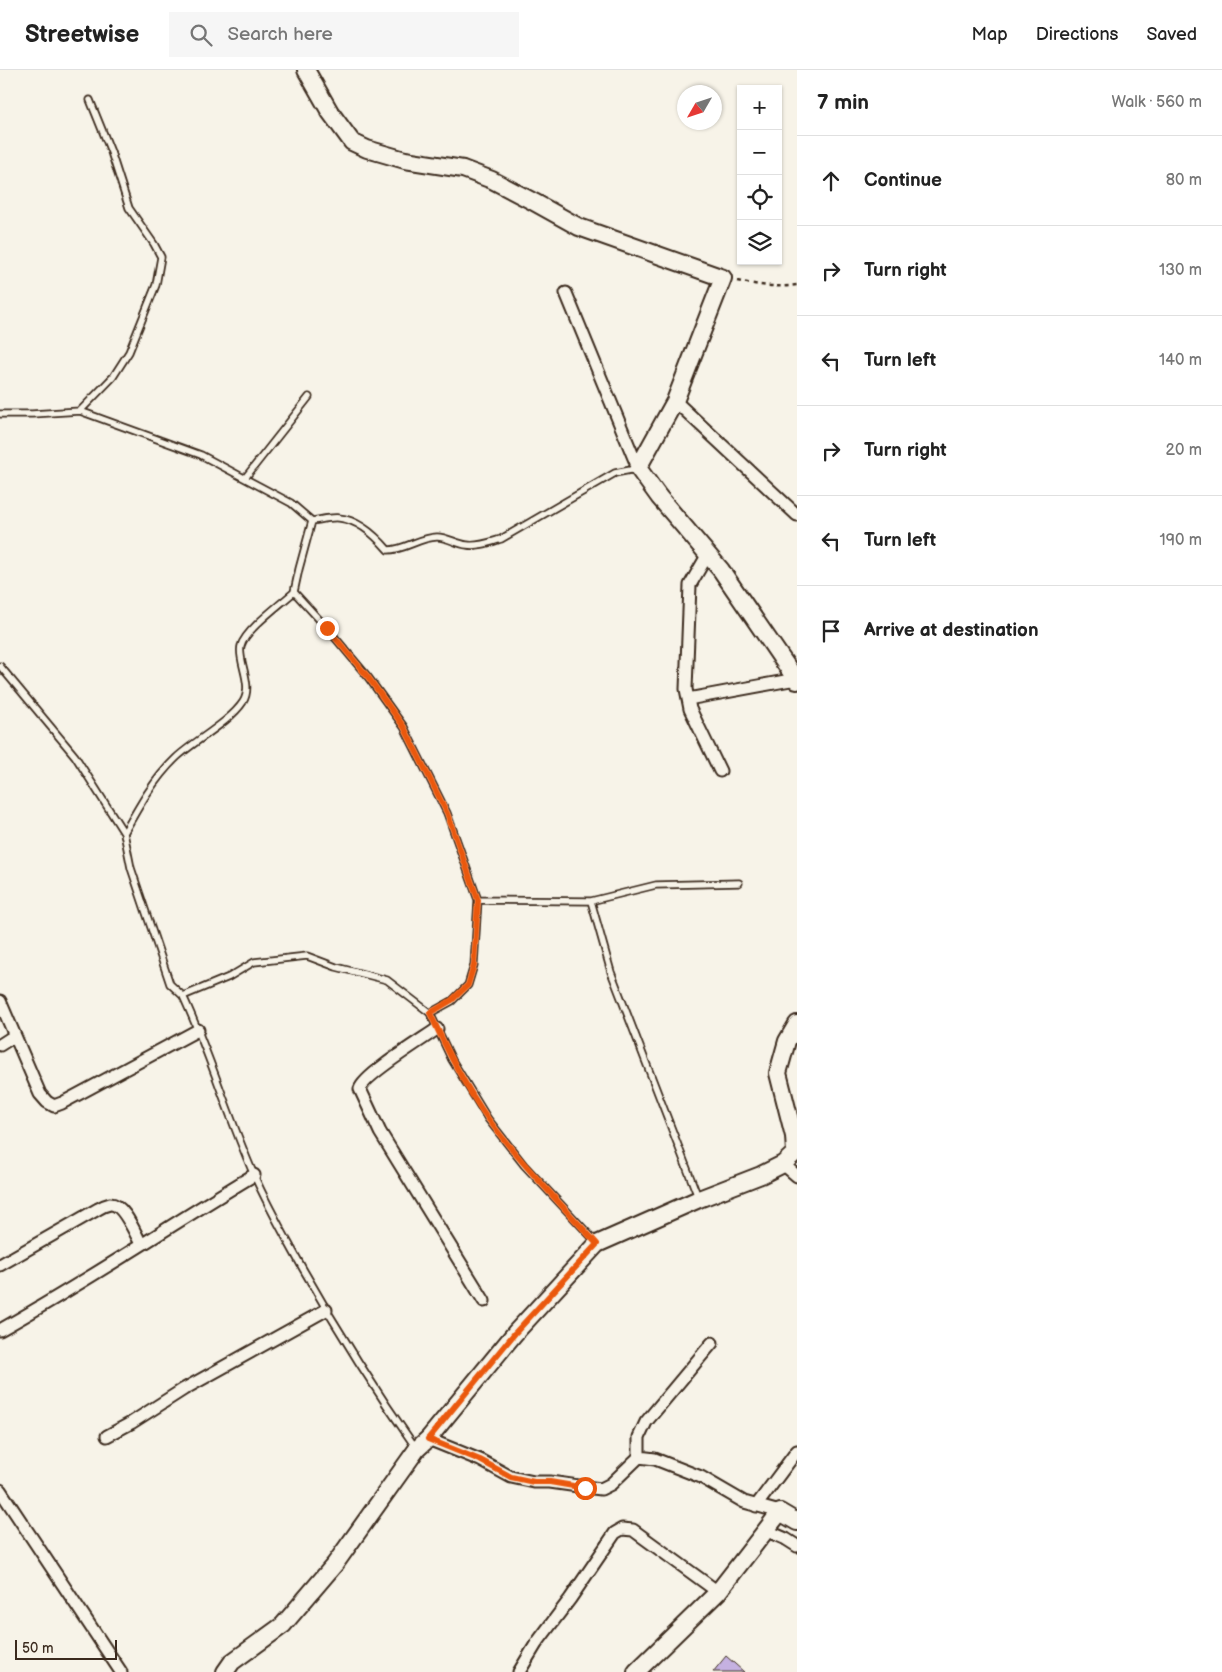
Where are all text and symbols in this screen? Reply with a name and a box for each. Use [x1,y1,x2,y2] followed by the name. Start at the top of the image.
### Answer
[169,12,519,57] search box
[25,20,139,49] text: Streetwise
[187,21,215,49] icon: search
[227,23,333,46] text: Search here
[972,24,1008,45] text: Map
[1036,24,1118,45] text: Directions
[1146,24,1197,45] text: Saved
[677,85,722,130] north arrow
[737,85,782,265] map controls
[737,85,782,130] button: +
[817,90,869,115] text: 7 min
[1112,93,1202,112] text: Walk · 560 m
[737,130,782,175] button: −
[817,167,845,195] icon: ahead
[864,169,942,192] text: Continue
[1166,171,1202,190] text: 80 m
[737,175,782,220] button: locate
[737,220,782,265] button: layers
[817,257,845,285] icon: right
[864,259,947,282] text: Turn right
[1159,261,1202,280] text: 130 m
[817,347,845,375] icon: left
[864,349,936,372] text: Turn left
[1159,351,1202,370] text: 140 m
[817,437,845,465] icon: right
[864,439,947,462] text: Turn right
[1166,441,1202,460] text: 20 m
[817,527,845,555] icon: left
[864,529,936,552] text: Turn left
[1160,531,1202,550] text: 190 m
[316,617,339,640] route end
[817,617,845,645] icon: arrive
[864,619,1039,642] text: Arrive at destination
[574,1477,597,1500] route start
[15,1637,118,1660] scale bar
[22,1640,54,1657] text: 50 m

